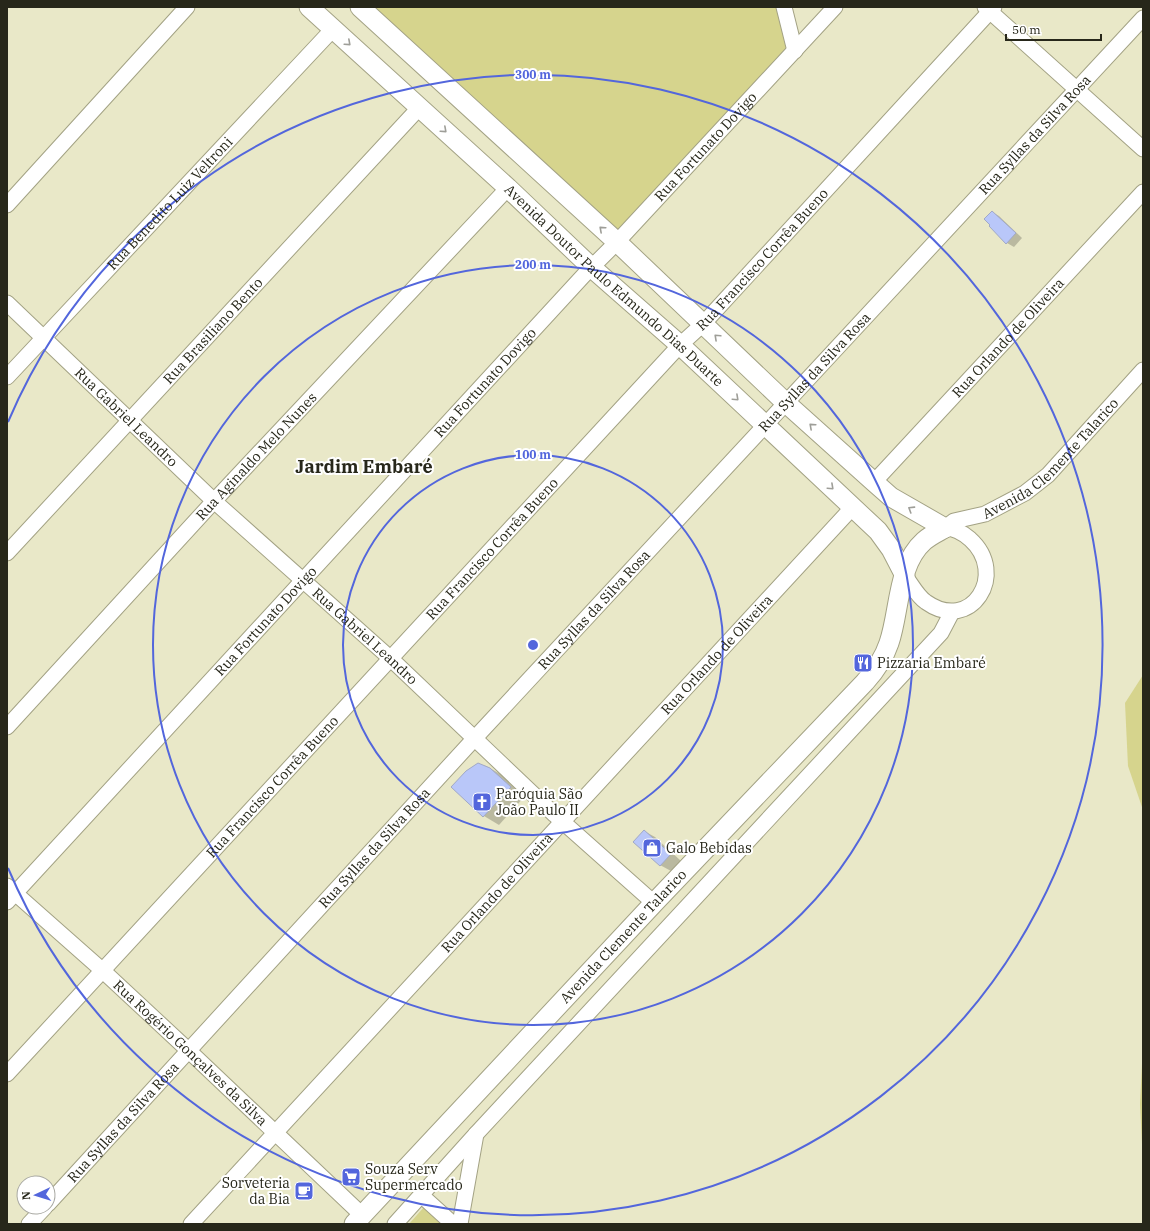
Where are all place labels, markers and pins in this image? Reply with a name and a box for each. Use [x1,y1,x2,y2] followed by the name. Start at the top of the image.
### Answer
[526,638,540,652] centre of rings
[852,652,874,674] restaurant icon: Pizzaria Embaré
[877,654,986,672] place label: Pizzaria Embaré
[496,785,583,819] place label: Paróquia São João Paulo II
[471,791,493,813] church icon: Paróquia São João Paulo II
[641,837,663,859] shop icon: Galo Bebidas
[666,839,752,857] place label: Galo Bebidas
[365,1160,463,1194] place label: Souza Serv Supermercado
[340,1166,362,1188] supermarket icon: Souza Serv Supermercado
[222,1174,290,1208] place label: Sorveteria da Bia
[293,1180,315,1202] cafe icon: Sorveteria da Bia

